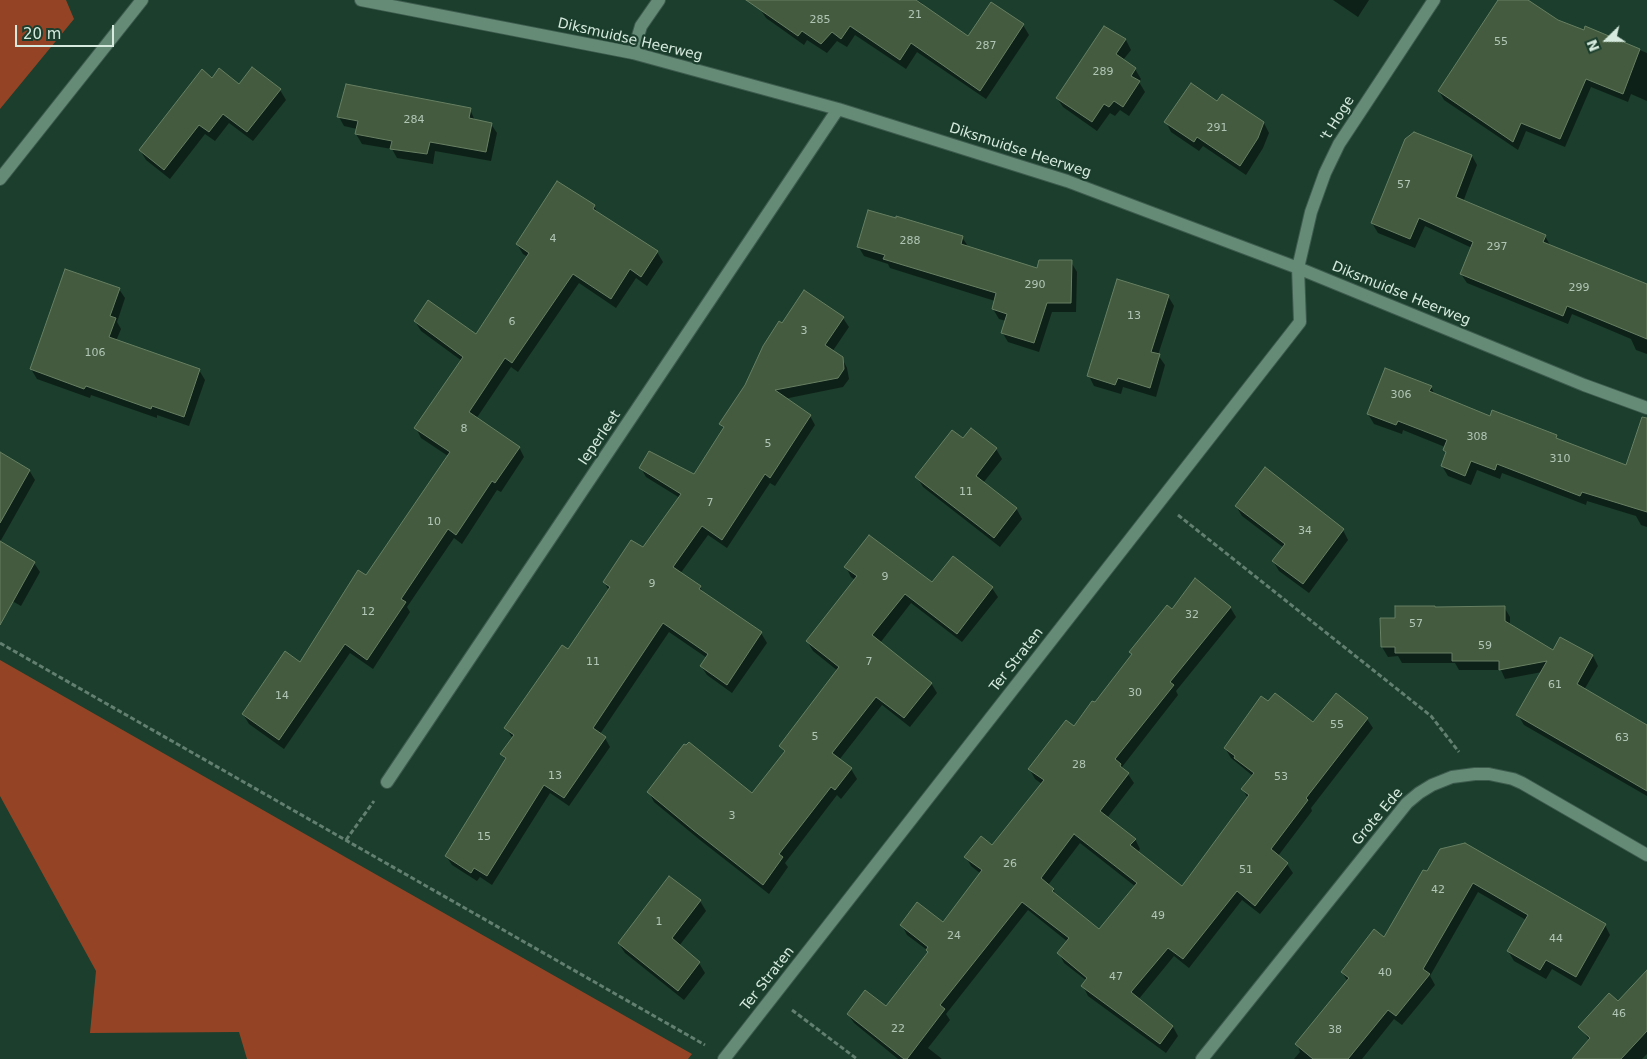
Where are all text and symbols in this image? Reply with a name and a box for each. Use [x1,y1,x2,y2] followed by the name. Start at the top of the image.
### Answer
[908,8,922,22] house number: 21
[810,13,830,27] house number: 285
[18,15,116,47] scale bar
[556,15,704,65] street label: Diksmuidse Heerweg
[1582,15,1632,65] north arrow
[23,25,61,43] text: 20 m
[1494,35,1508,49] house number: 55
[1583,37,1603,54] text: N
[976,39,996,53] house number: 287
[1093,65,1113,79] house number: 289
[1318,93,1358,145] street label: 't Hoge
[404,113,424,127] house number: 284
[947,120,1093,182] street label: Diksmuidse Heerweg
[1207,121,1227,135] house number: 291
[1397,178,1411,192] house number: 57
[550,232,556,246] house number: 4
[900,234,920,248] house number: 288
[1487,240,1507,254] house number: 297
[1329,258,1473,330] street label: Diksmuidse Heerweg
[1025,278,1045,292] house number: 290
[1569,281,1589,295] house number: 299
[1127,309,1141,323] house number: 13
[509,315,515,329] house number: 6
[801,324,807,338] house number: 3
[85,346,105,360] house number: 106
[1391,388,1411,402] house number: 306
[576,407,624,469] street label: Ieperleet
[461,422,467,436] house number: 8
[1467,430,1487,444] house number: 308
[765,437,771,451] house number: 5
[1550,452,1570,466] house number: 310
[959,485,973,499] house number: 11
[707,496,713,510] house number: 7
[427,515,441,529] house number: 10
[1298,524,1312,538] house number: 34
[882,570,888,584] house number: 9
[649,577,655,591] house number: 9
[361,605,375,619] house number: 12
[1185,608,1199,622] house number: 32
[1409,617,1423,631] house number: 57
[987,625,1047,695] street label: Ter Straten
[1478,639,1492,653] house number: 59
[586,655,600,669] house number: 11
[866,655,872,669] house number: 7
[1548,678,1562,692] house number: 61
[1128,686,1142,700] house number: 30
[275,689,289,703] house number: 14
[1330,718,1344,732] house number: 55
[812,730,818,744] house number: 5
[1615,731,1629,745] house number: 63
[1072,758,1086,772] house number: 28
[548,769,562,783] house number: 13
[1274,770,1288,784] house number: 53
[1349,785,1407,849] street label: Grote Ede
[729,809,735,823] house number: 3
[477,830,491,844] house number: 15
[1003,857,1017,871] house number: 26
[1239,863,1253,877] house number: 51
[1431,883,1445,897] house number: 42
[1151,909,1165,923] house number: 49
[656,915,662,929] house number: 1
[947,929,961,943] house number: 24
[1549,932,1563,946] house number: 44
[738,944,798,1014] street label: Ter Straten
[1378,966,1392,980] house number: 40
[1109,970,1123,984] house number: 47
[1612,1007,1626,1021] house number: 46
[891,1022,905,1036] house number: 22
[1328,1023,1342,1037] house number: 38

